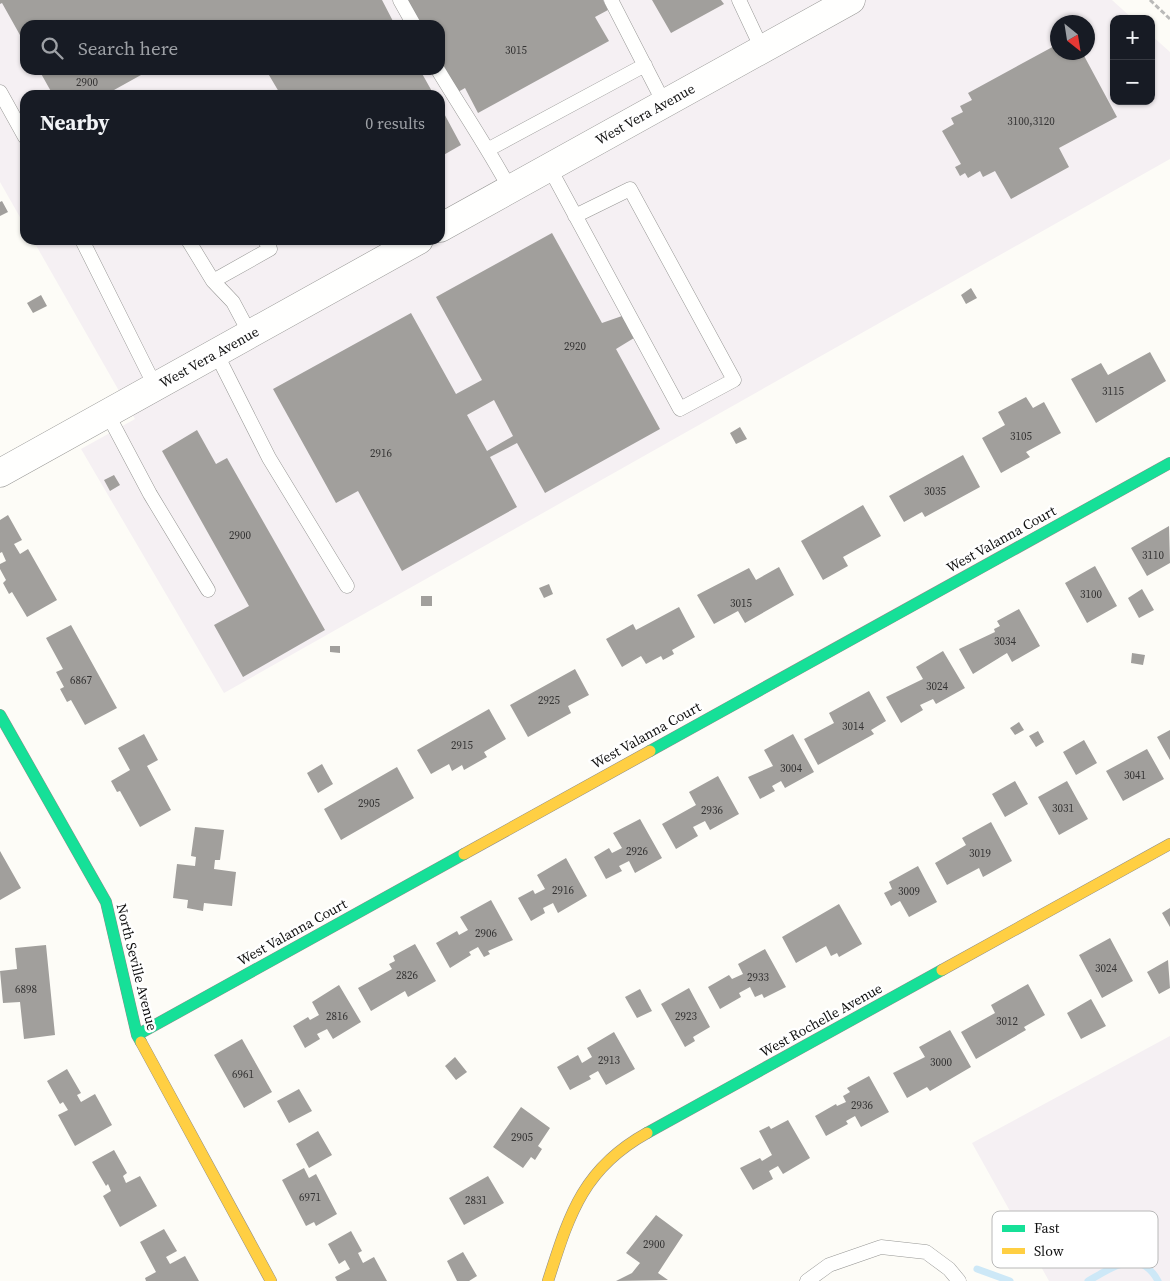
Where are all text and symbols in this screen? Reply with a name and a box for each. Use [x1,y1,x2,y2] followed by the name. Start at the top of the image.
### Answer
[1050,15,1095,60] north arrow
[1110,15,1155,105] map controls
[1110,15,1155,60] button: +
[20,20,445,75] search box
[38,34,66,62] icon: search
[78,35,178,61] text: Search here
[505,43,527,58] house number: 3015
[1110,60,1155,105] button: −
[76,75,98,90] house number: 2900
[592,78,698,150] street label: West Vera Avenue
[40,108,110,137] text: Nearby
[365,112,425,134] text: 0 results
[1007,114,1055,129] house number: 3100,3120
[156,321,262,393] street label: West Vera Avenue
[564,339,586,354] house number: 2920
[1102,384,1124,399] house number: 3115
[1010,429,1032,444] house number: 3105
[370,446,392,461] house number: 2916
[924,484,946,499] house number: 3035
[943,500,1060,577] street label: West Valanna Court
[229,528,251,543] house number: 2900
[1142,548,1164,563] house number: 3110
[1080,587,1102,602] house number: 3100
[730,596,752,611] house number: 3015
[994,634,1016,649] house number: 3034
[70,673,92,688] house number: 6867
[926,679,948,694] house number: 3024
[538,693,560,708] house number: 2925
[588,696,705,773] street label: West Valanna Court
[842,719,864,734] house number: 3014
[451,738,473,753] house number: 2915
[780,761,802,776] house number: 3004
[1124,768,1146,783] house number: 3041
[358,796,380,811] house number: 2905
[1052,801,1074,816] house number: 3031
[701,803,723,818] house number: 2936
[626,844,648,859] house number: 2926
[969,846,991,861] house number: 3019
[552,883,574,898] house number: 2916
[898,884,920,899] house number: 3009
[234,893,351,970] street label: West Valanna Court
[112,901,162,1033] street label: North Seville Avenue
[475,926,497,941] house number: 2906
[1095,961,1117,976] house number: 3024
[396,968,418,983] house number: 2826
[747,970,769,985] house number: 2933
[756,978,886,1062] street label: West Rochelle Avenue
[15,982,37,997] house number: 6898
[326,1009,348,1024] house number: 2816
[675,1009,697,1024] house number: 2923
[996,1014,1018,1029] house number: 3012
[598,1053,620,1068] house number: 2913
[930,1055,952,1070] house number: 3000
[232,1067,254,1082] house number: 6961
[851,1098,873,1113] house number: 2936
[511,1130,533,1145] house number: 2905
[299,1190,321,1205] house number: 6971
[465,1193,487,1208] house number: 2831
[992,1211,1158,1268] legend
[1034,1218,1060,1238] text: Fast
[643,1237,665,1252] house number: 2900
[1034,1241,1064,1261] text: Slow

